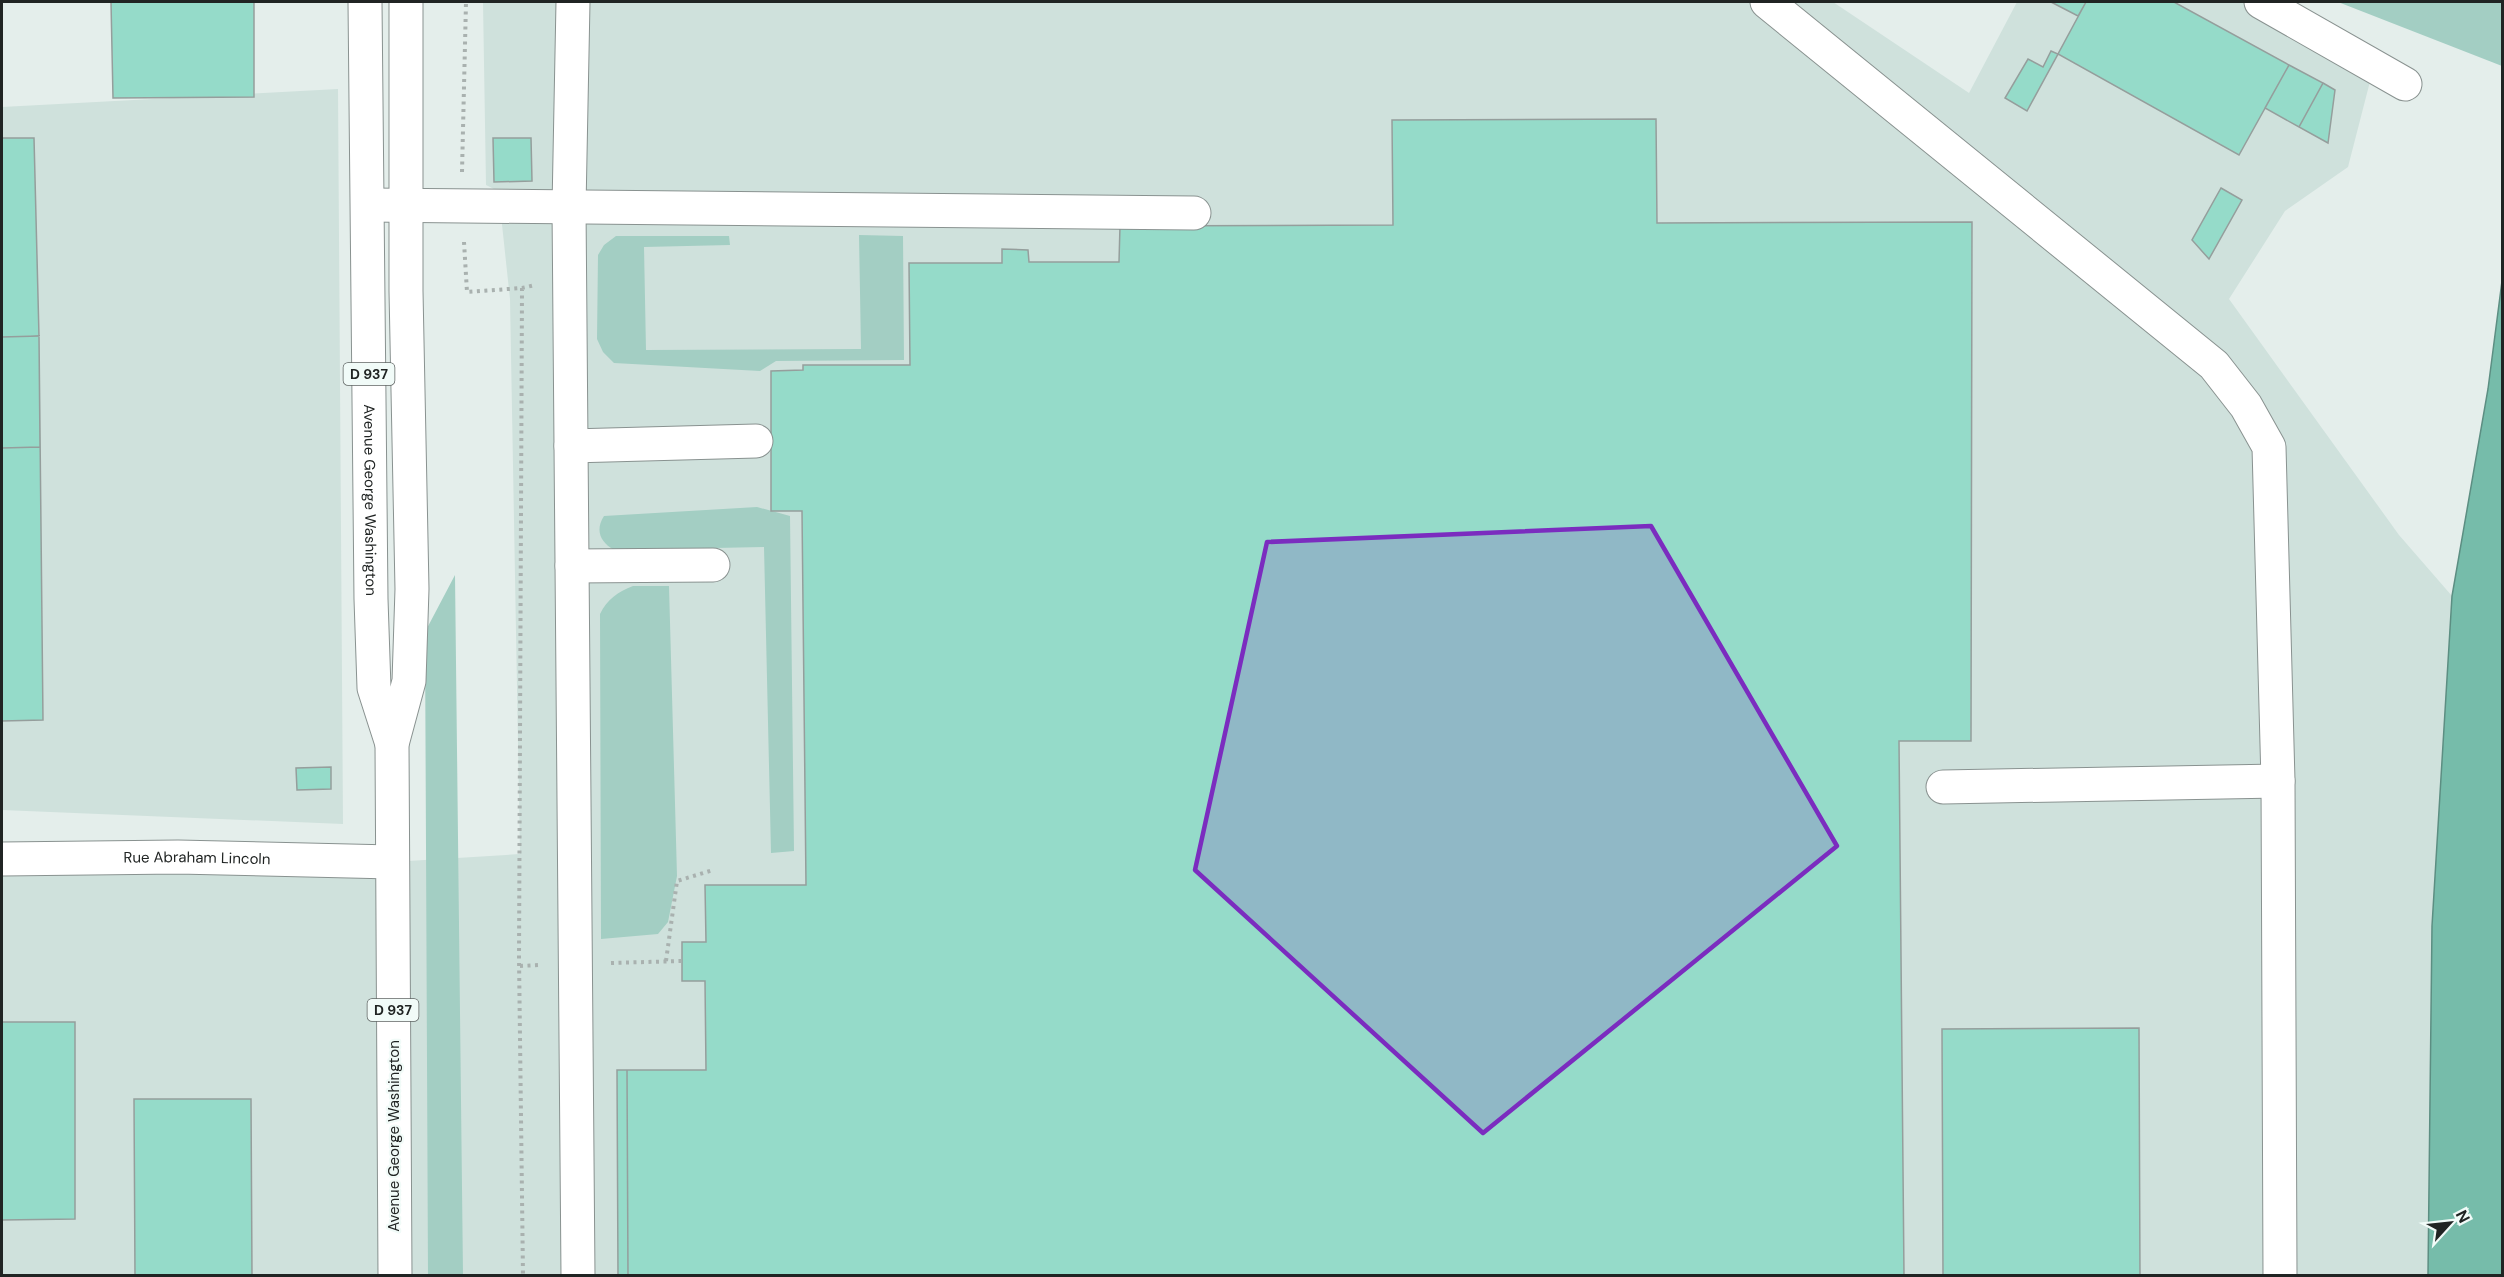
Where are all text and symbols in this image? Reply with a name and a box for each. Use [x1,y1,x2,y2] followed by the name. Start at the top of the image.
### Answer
[344,363,394,385] road number: D 937
[359,404,381,596] street label: Avenue George Washington
[123,847,271,869] street label: Rue Abraham Lincoln
[368,999,418,1021] road number: D 937
[384,1040,404,1232] street label: Avenue George Washington
[2420,1193,2480,1253] north arrow
[2451,1206,2475,1226] text: N

